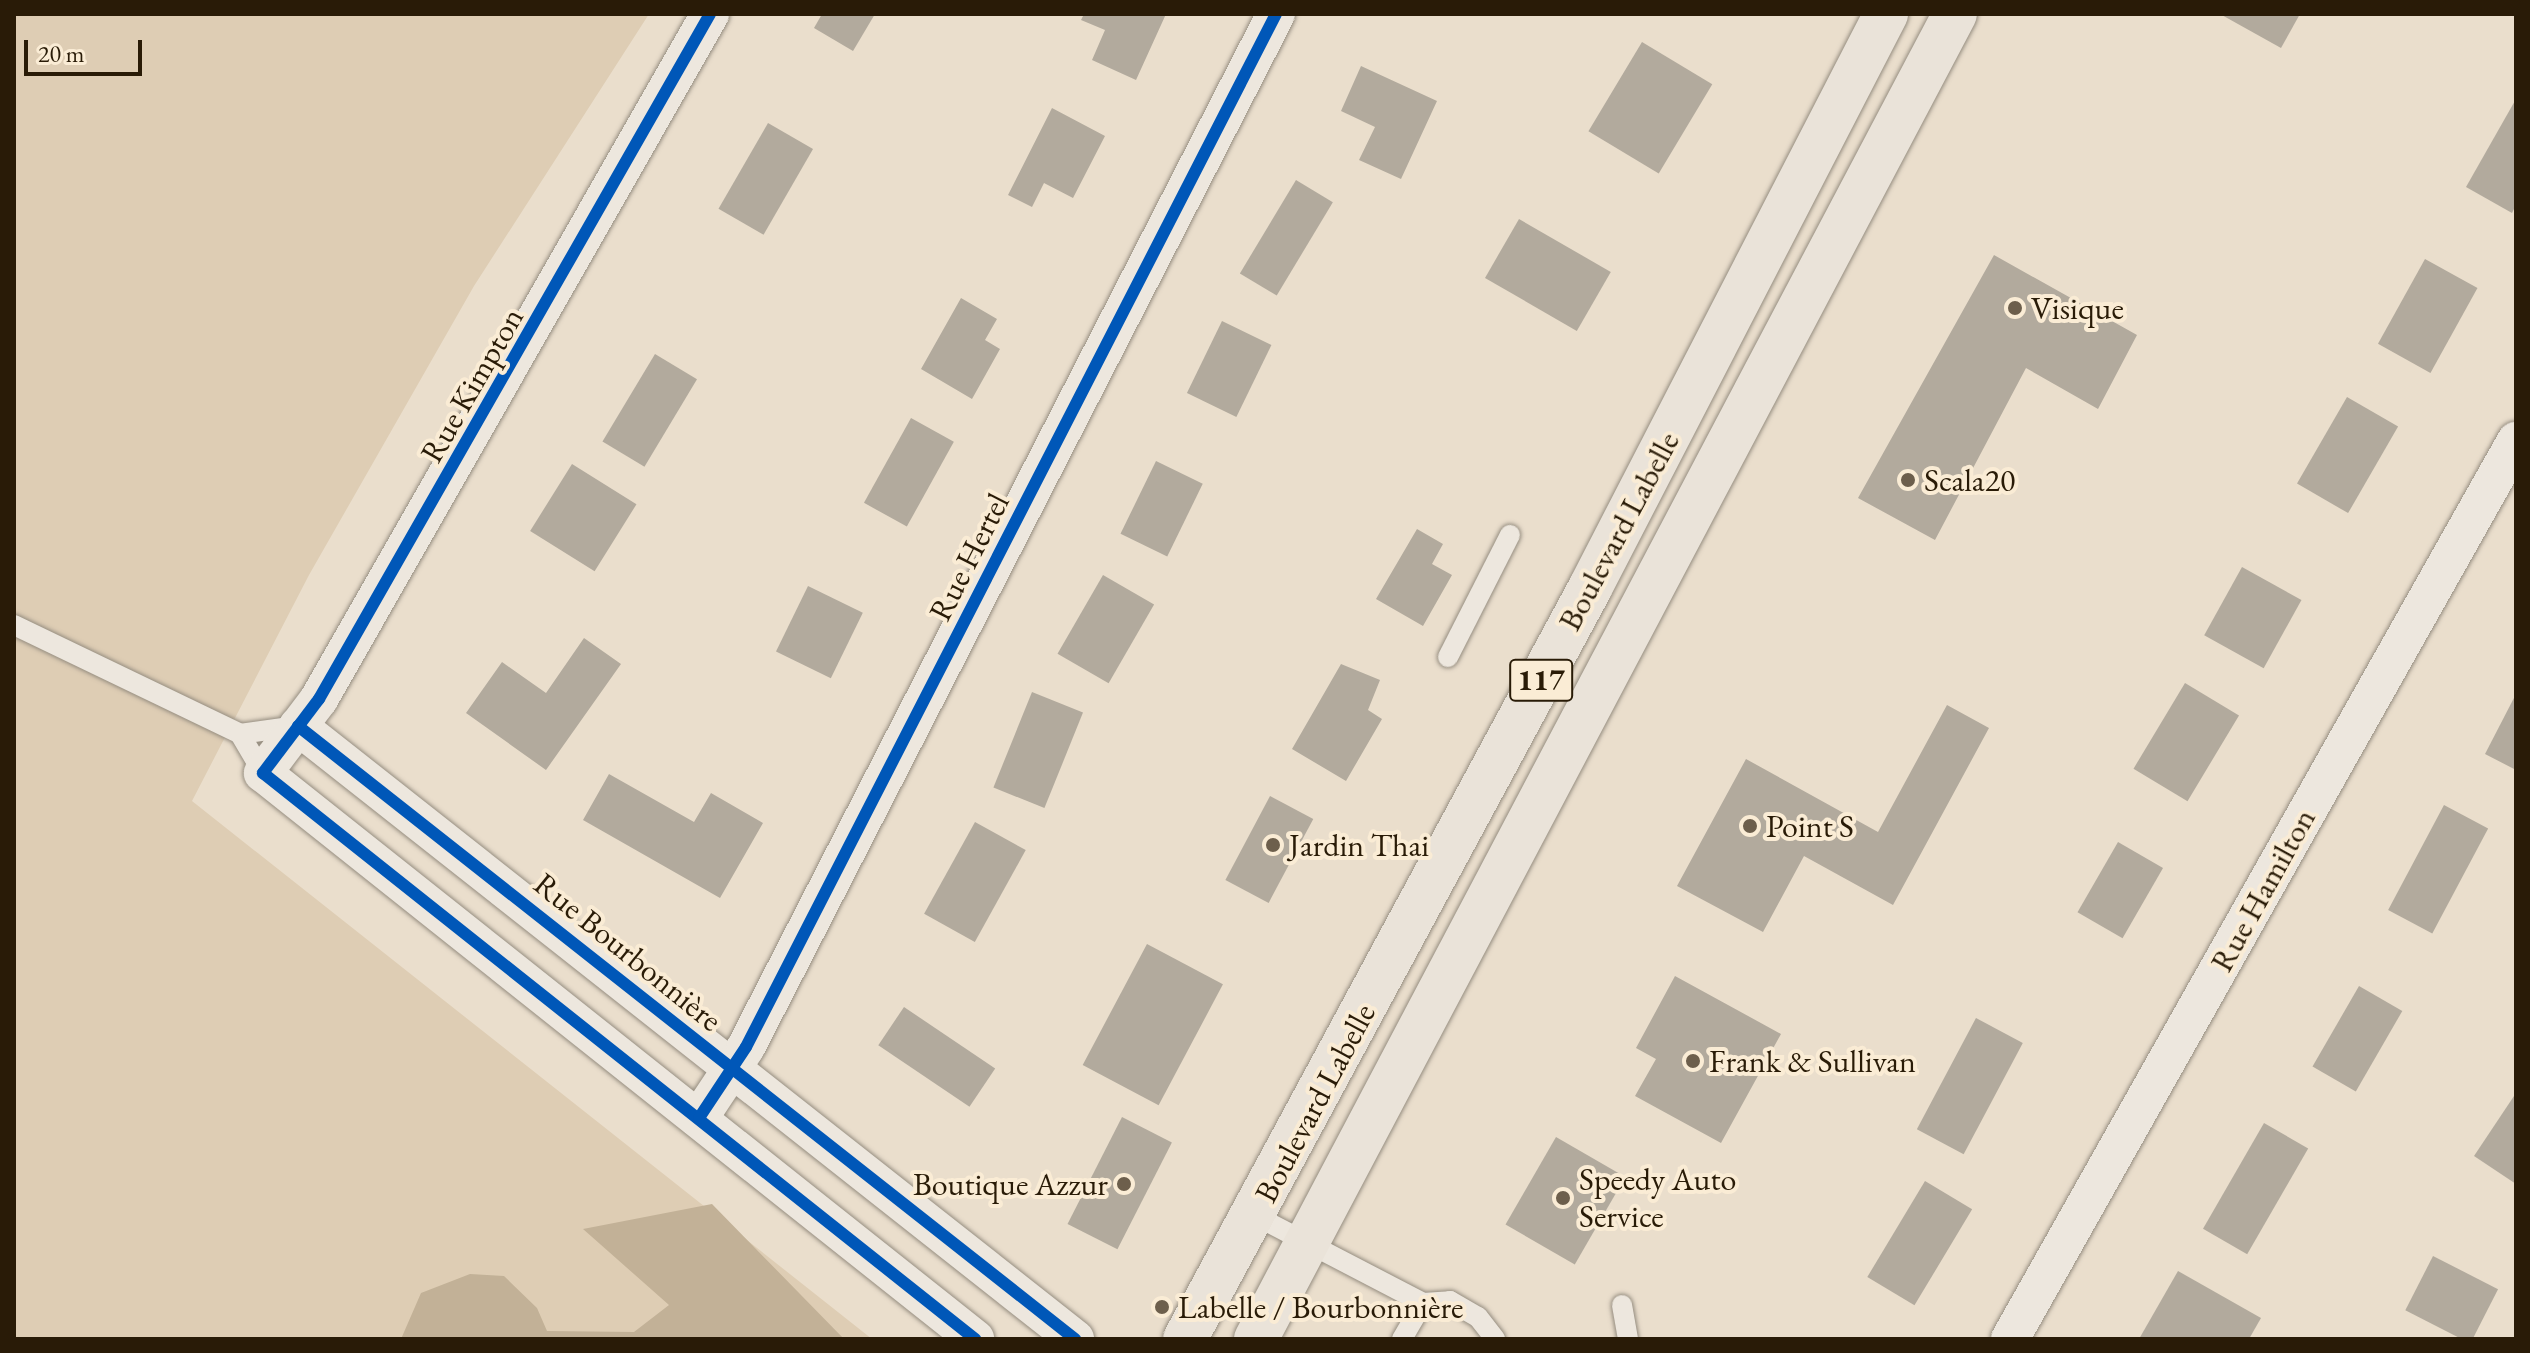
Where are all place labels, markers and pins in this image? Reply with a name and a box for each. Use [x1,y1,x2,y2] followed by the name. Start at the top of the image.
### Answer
[2031,289,2124,327] place label: Visique
[2006,299,2024,317] marker: Visique
[1924,461,2015,499] place label: Scala20
[1899,471,1917,489] marker: Scala20
[1766,807,1854,845] place label: Point S
[1741,817,1759,835] marker: Point S
[1289,826,1429,864] place label: Jardin Thai
[1264,836,1282,854] marker: Jardin Thai
[1709,1042,1916,1080] place label: Frank & Sullivan
[1684,1052,1702,1070] marker: Frank & Sullivan
[1579,1161,1736,1236] place label: Speedy Auto Service
[913,1165,1108,1203] place label: Boutique Azzur
[1115,1175,1133,1193] marker: Boutique Azzur
[1554,1189,1572,1207] marker: Speedy Auto Service
[1178,1288,1464,1326] place label: Labelle / Bourbonnière
[1153,1298,1171,1316] marker: Labelle / Bourbonnière

